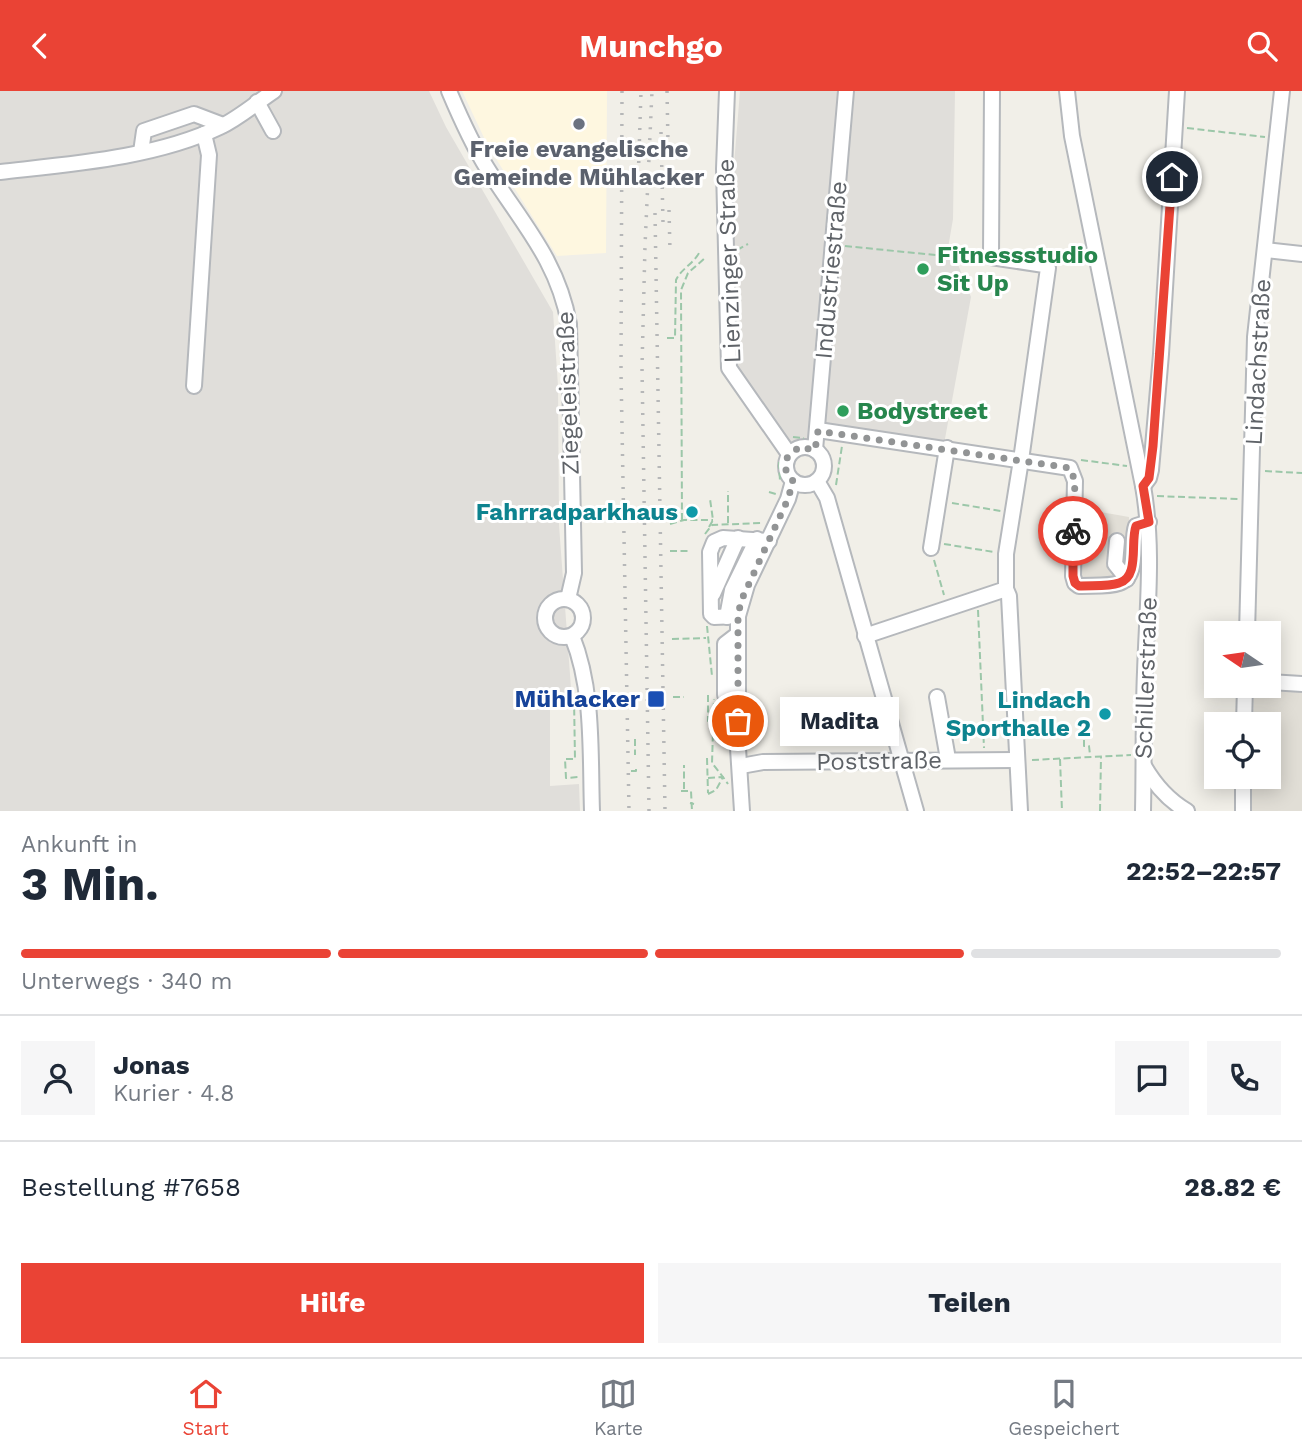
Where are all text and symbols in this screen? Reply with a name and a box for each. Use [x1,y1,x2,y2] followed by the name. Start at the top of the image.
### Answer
[21,27,59,65] icon: back
[579,27,723,65] text: Munchgo
[1243,27,1281,65] icon: search
[571,116,587,132] marker: Freie evangelische Gemeinde Mühlacker
[454,135,705,191] place label: Freie evangelische Gemeinde Mühlacker
[1142,147,1202,207] pin
[711,158,747,364] street label: Lienzinger Straße
[1153,158,1191,196] icon: home
[809,180,853,360] street label: Industriestraße
[937,241,1098,297] place label: Fitnessstudio Sit Up
[915,261,931,277] marker: Fitnessstudio Sit Up
[1240,278,1276,446] street label: Lindachstraße
[551,311,585,475] street label: Ziegeleistraße
[857,397,988,425] place label: Bodystreet
[835,403,851,419] marker: Bodystreet
[1038,496,1108,566] courier
[476,498,678,526] place label: Fahrradparkhaus
[684,504,700,520] marker: Fahrradparkhaus
[1054,512,1092,550] icon: bike
[1129,596,1163,760] street label: Schillerstraße
[1204,621,1281,698] north arrow
[1204,621,1281,789] map controls
[515,685,641,713] place label: Mühlacker
[946,686,1091,742] place label: Lindach Sporthalle 2
[646,689,666,709] marker: Mühlacker
[708,691,768,751] pin
[780,697,899,745] callout: Madita
[719,702,757,740] icon: bag
[1097,706,1113,722] marker: Lindach Sporthalle 2
[800,708,879,735] text: Madita
[1204,712,1281,789] button: locate
[816,746,942,776] street label: Poststraße
[21,831,137,858] text: Ankunft in
[1126,856,1281,886] text: 22:52–22:57
[21,857,159,911] text: 3 Min.
[21,968,232,995] text: Unterwegs · 340 m
[21,1041,95,1115] button: person
[1115,1041,1189,1115] button: chat
[1207,1041,1281,1115] button: phone
[113,1050,190,1080] text: Jonas
[113,1080,234,1107] text: Kurier · 4.8
[21,1172,241,1202] text: Bestellung #7658
[1184,1172,1281,1202] text: 28.82 €
[21,1263,644,1343] button: Hilfe
[658,1263,1281,1343] button: Teilen
[183,1375,229,1440] tab: Start
[594,1375,643,1440] tab: Karte
[1008,1375,1119,1440] tab: Gespeichert

